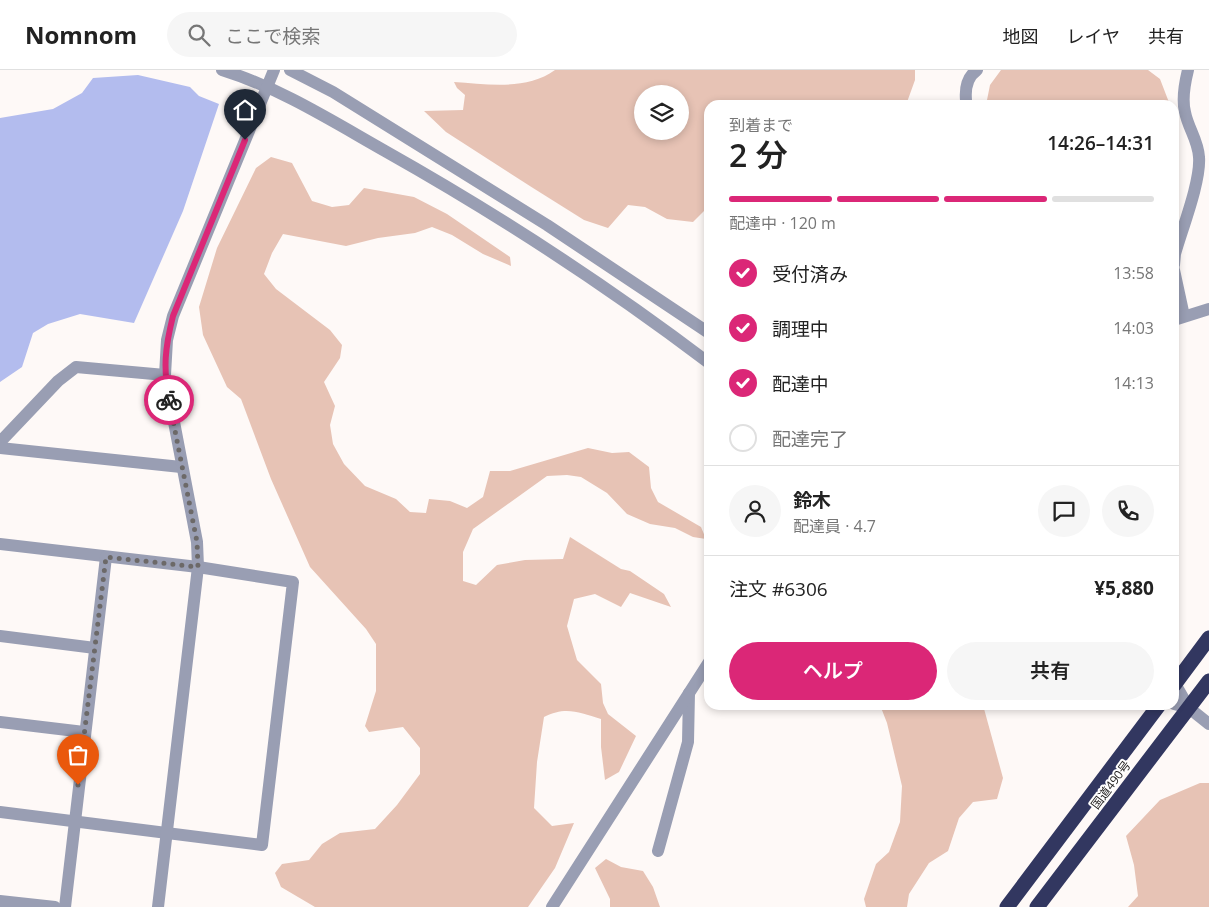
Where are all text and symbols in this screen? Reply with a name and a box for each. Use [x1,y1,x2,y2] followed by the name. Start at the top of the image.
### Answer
[167,12,517,57] search box
[25,18,137,51] text: Nomnom
[185,21,213,49] icon: search
[225,23,320,49] text: ここで検索
[1003,24,1039,48] text: 地図
[1067,24,1120,48] text: レイヤ
[1148,24,1184,48] text: 共有
[634,85,689,140] map controls
[634,85,689,140] button: layers
[224,89,266,140] pin
[231,96,259,124] icon: home
[729,114,793,136] text: 到着まで
[1047,130,1154,156] text: 14:26–14:31
[729,133,788,176] text: 2 分
[729,212,836,234] text: 配達中 · 120 m
[729,259,757,287] icon: check
[772,261,848,287] text: 受付済み
[1113,262,1154,284] text: 13:58
[729,314,757,342] icon: check
[772,316,829,342] text: 調理中
[1113,317,1154,339] text: 14:03
[729,369,757,397] icon: check
[772,371,829,397] text: 配達中
[1113,372,1154,394] text: 14:13
[144,375,194,425] courier
[155,386,183,414] icon: bike
[772,426,848,452] text: 配達完了
[729,485,781,537] button: person
[1038,485,1090,537] button: chat
[1102,485,1154,537] button: phone
[793,487,831,513] text: 鈴木
[793,515,876,537] text: 配達員 · 4.7
[1094,575,1154,601] text: ¥5,880
[729,576,828,602] text: 注文 #6306
[729,642,937,700] button: ヘルプ
[947,642,1154,700] button: 共有
[57,734,99,785] pin
[64,741,92,769] icon: bag
[1087,757,1134,812] street label: 国道490号

